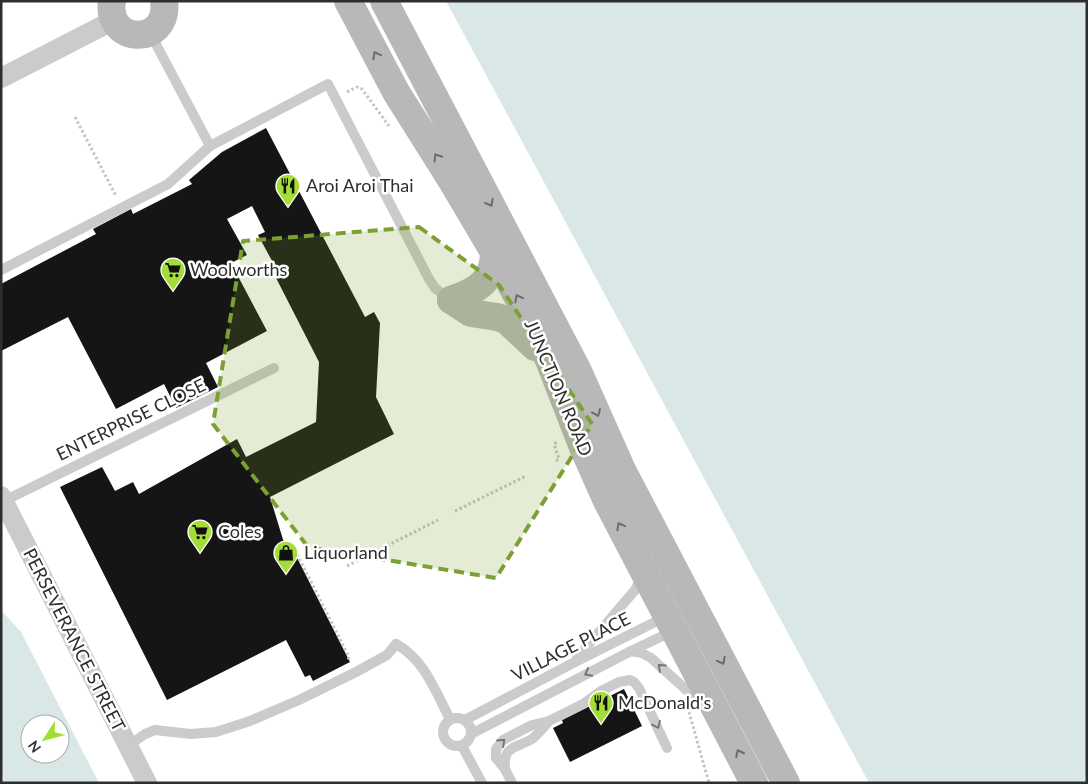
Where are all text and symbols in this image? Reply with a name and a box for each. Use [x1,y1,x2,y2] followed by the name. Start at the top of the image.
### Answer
[372,51,382,60] one-way arrow
[434,153,444,162] one-way arrow
[275,173,301,207] restaurant icon: Aroi Aroi Thai
[306,174,414,196] place label: Aroi Aroi Thai
[484,198,494,207] one-way arrow
[160,257,186,291] supermarket icon: Woolworths
[190,258,288,280] place label: Woolworths
[514,294,524,303] one-way arrow
[520,316,598,459] street label: JUNCTION ROAD
[52,373,209,465] street label: ENTERPRISE CLOSE
[590,408,601,417] one-way arrow
[187,519,213,553] supermarket icon: Coles
[218,520,262,542] place label: Coles
[616,522,626,531] one-way arrow
[273,540,299,574] shop icon: Liquorland
[304,541,388,563] place label: Liquorland
[19,544,131,735] street label: PERSEVERANCE STREET
[508,607,633,685] street label: VILLAGE PLACE
[716,655,726,664] one-way arrow
[657,664,666,673] one-way arrow
[584,667,593,677] one-way arrow
[588,690,614,724] restaurant icon: McDonald's
[618,691,712,713] place label: McDonald's
[20,714,70,764] north arrow
[650,720,661,729] one-way arrow
[24,738,44,756] text: N
[497,739,506,748] one-way arrow
[735,749,745,758] one-way arrow

